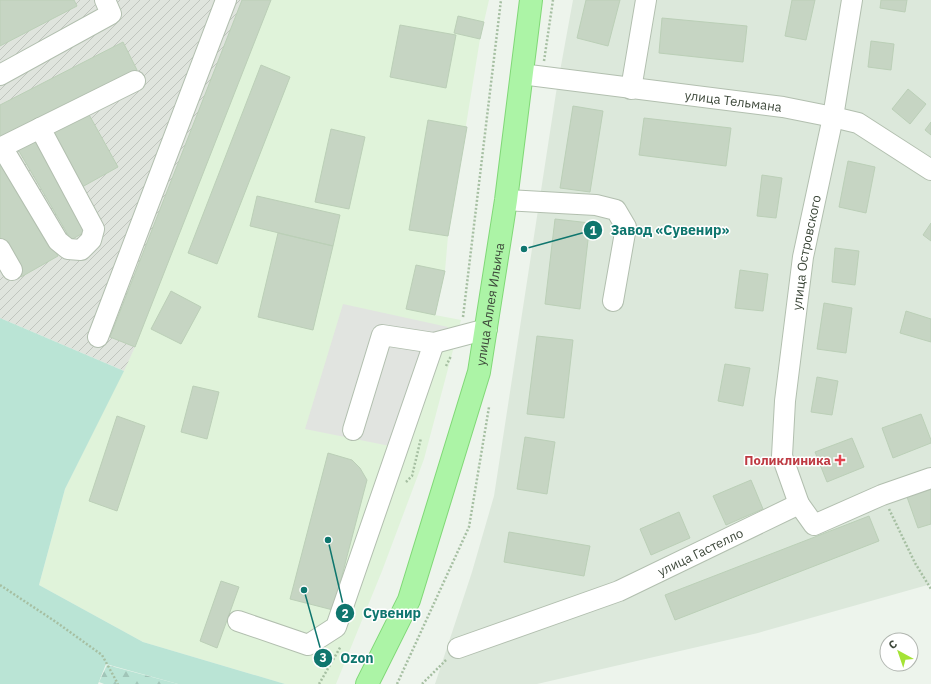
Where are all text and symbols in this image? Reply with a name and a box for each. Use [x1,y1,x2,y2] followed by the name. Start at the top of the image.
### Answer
[684,86,783,115] street label: улица Тельмана
[788,193,825,311] street label: улица Островского
[583,217,738,243] callout: Завод «Сувенир»
[611,221,730,239] text: Завод «Сувенир»
[589,223,597,238] text: 1
[472,241,508,367] street label: улица Аллея Ильича
[744,452,831,469] place label: Поликлиника
[834,454,846,466] marker: Поликлиника
[655,524,746,580] street label: улица Гастелло
[335,600,429,626] callout: Сувенир
[363,604,421,622] text: Сувенир
[341,606,349,621] text: 2
[879,632,919,672] north arrow
[885,637,900,652] text: С
[313,645,382,671] callout: Ozon
[340,649,374,667] text: Ozon
[319,650,327,665] text: 3

